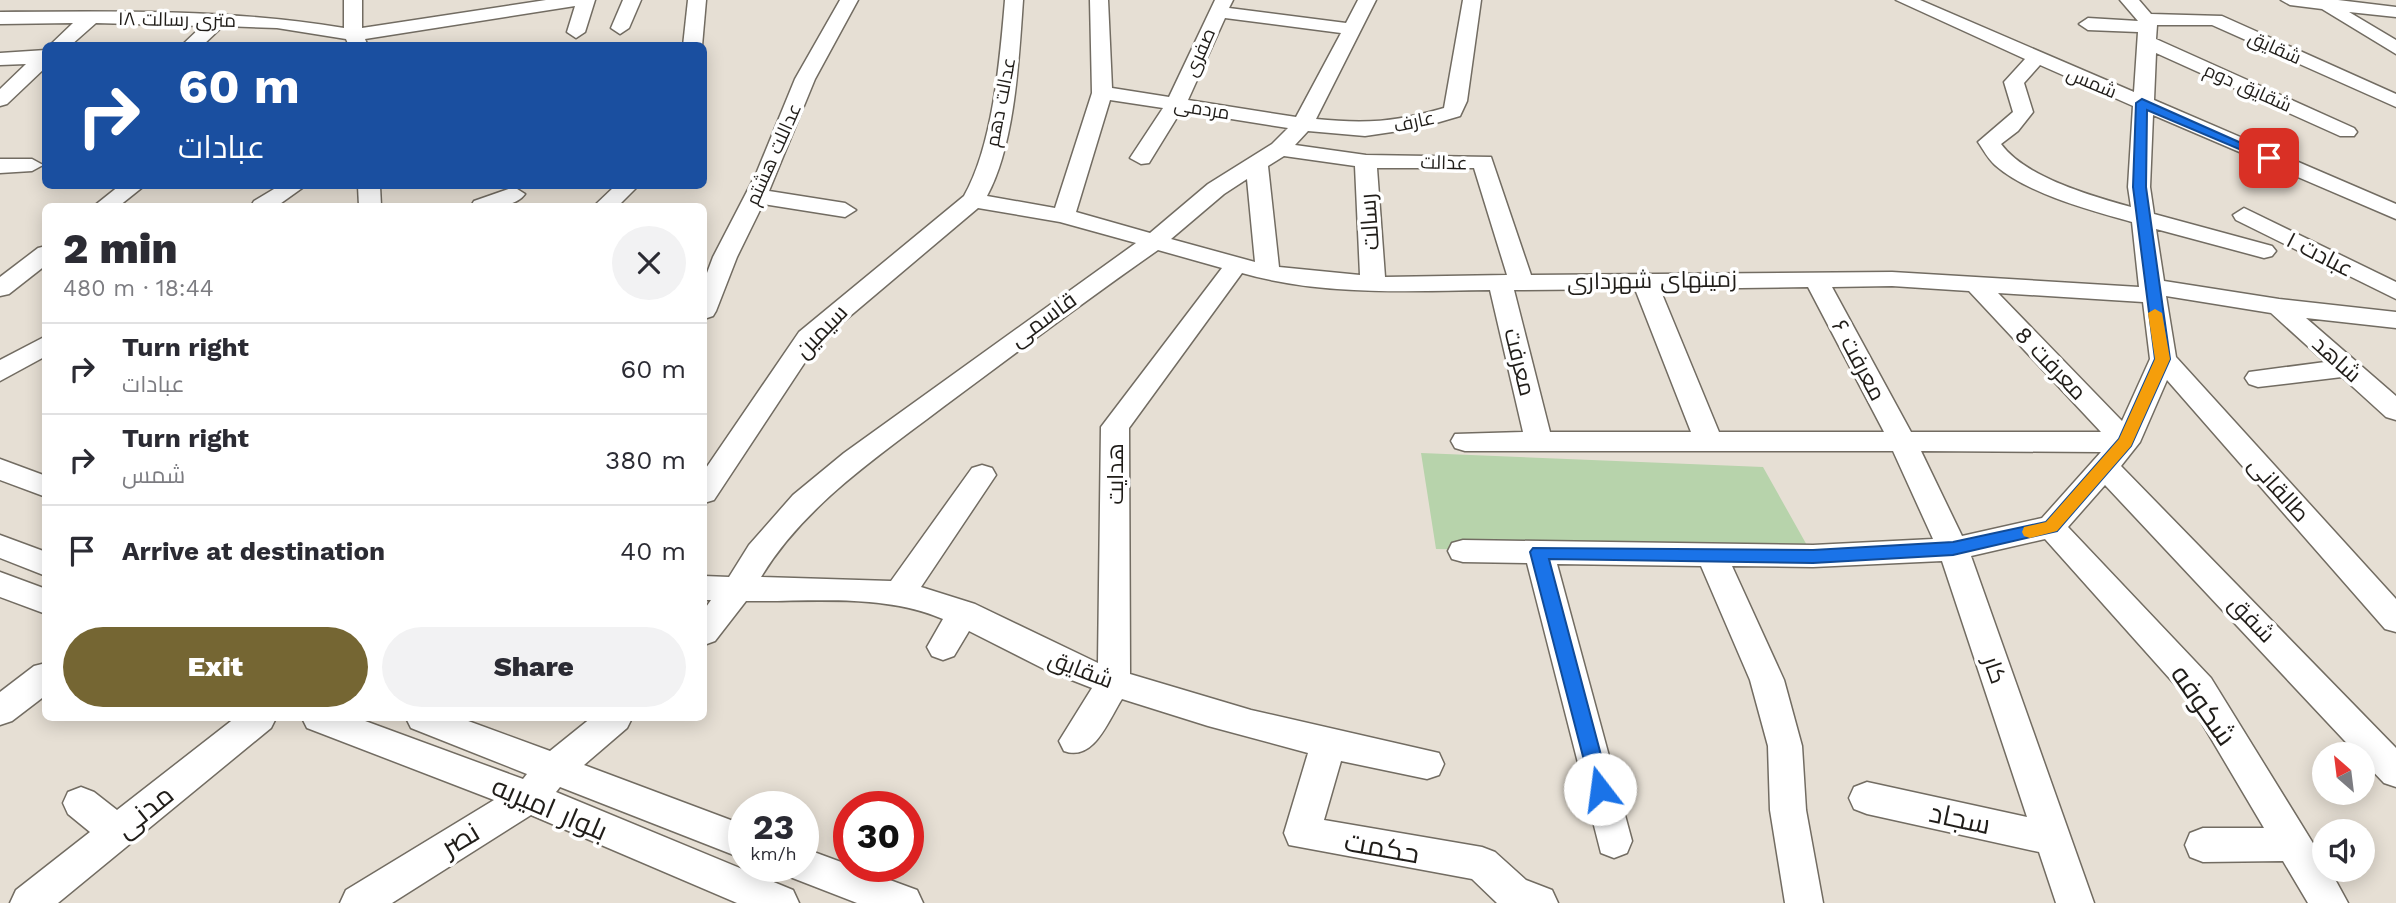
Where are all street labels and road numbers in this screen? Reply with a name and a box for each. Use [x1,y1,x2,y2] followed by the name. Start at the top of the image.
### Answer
[118,7,236,32] street label: ۱۸ متری رسالت
[1179,24,1220,80] street label: صفری
[2244,26,2305,70] street label: شقایق
[981,55,1022,149] street label: عدالت دهم
[2200,58,2295,119] street label: شقایق دوم
[2063,62,2120,103] street label: شمس
[1172,93,1231,124] street label: مردمی
[741,100,808,210] street label: عداللت هشتم
[1391,106,1437,137] street label: عارف
[1420,151,1468,174] street label: عدالت
[1354,193,1385,251] street label: رسالت
[2282,226,2358,283] street label: عبادت ۱
[1567,266,1737,295] street label: زمینهای شهرداری
[1005,286,1082,353] street label: قاسمی
[789,299,853,364] street label: سیمین
[1826,315,1891,405] street label: معرفت ۶
[2009,321,2092,405] street label: معرفت 8
[1498,325,1541,399] street label: معرفت
[2307,330,2367,388] street label: شاهد
[1102,443,1129,505] street label: هدایت
[2242,451,2315,527] street label: طالقانی
[2223,590,2280,648] street label: شفق
[1045,645,1117,694] street label: شقایق
[1977,651,2012,687] street label: کار
[2164,659,2243,752] street label: شکوفه
[487,769,613,848] street label: بلوار امیریه
[109,778,180,845] street label: مدنی
[1926,796,1994,841] street label: سجاد
[433,815,485,865] street label: نصر
[1342,825,1422,870] street label: حکمت

